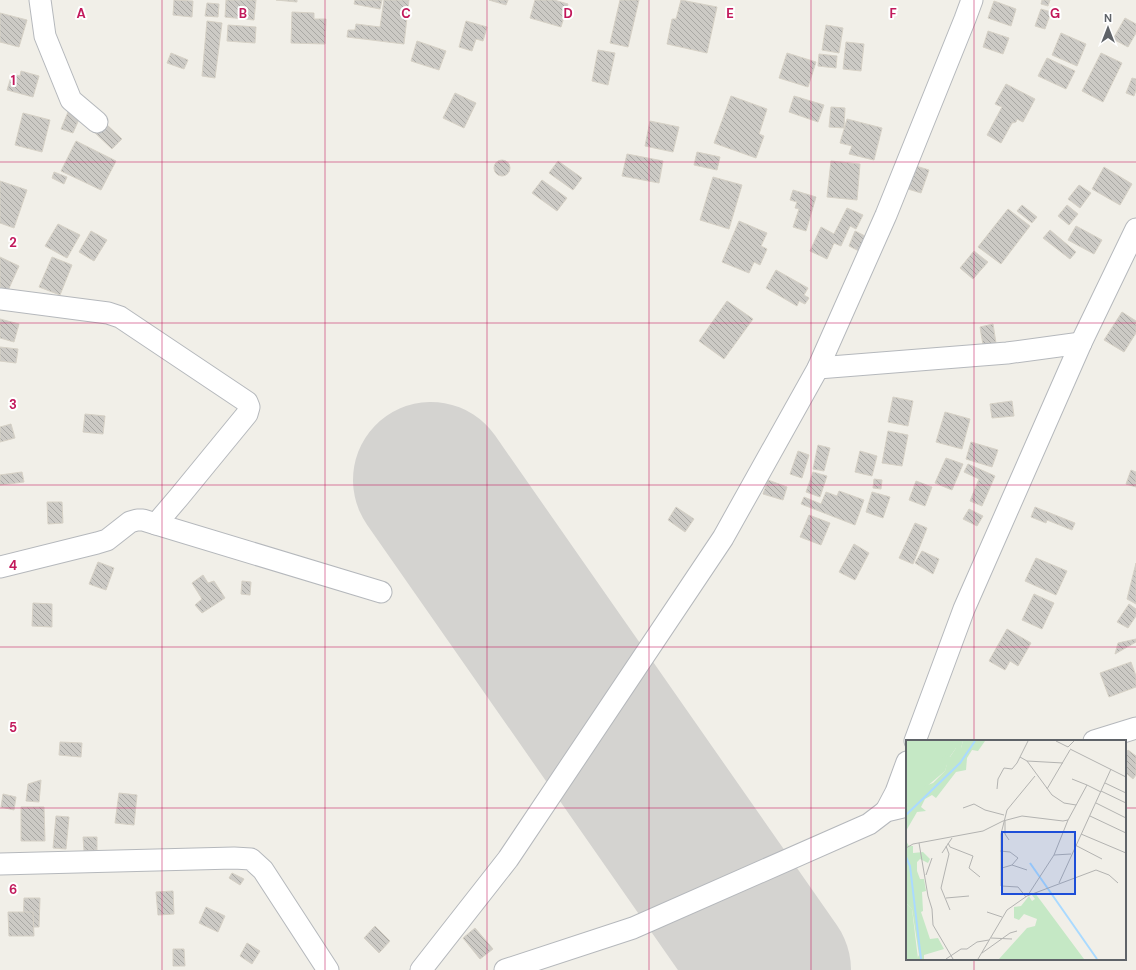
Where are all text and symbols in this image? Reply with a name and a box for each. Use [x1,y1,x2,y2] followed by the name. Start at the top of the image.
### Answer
[76,5,86,22] text: A
[239,5,247,22] text: B
[401,5,411,22] text: C
[563,5,573,22] text: D
[726,5,734,22] text: E
[889,5,897,22] text: F
[1050,5,1060,22] text: G
[1088,8,1128,48] north arrow
[1104,11,1112,25] text: N
[11,72,15,89] text: 1
[9,234,17,251] text: 2
[9,396,17,413] text: 3
[9,557,17,574] text: 4
[9,719,17,736] text: 5
[906,740,1126,960] inset map
[9,881,17,898] text: 6

